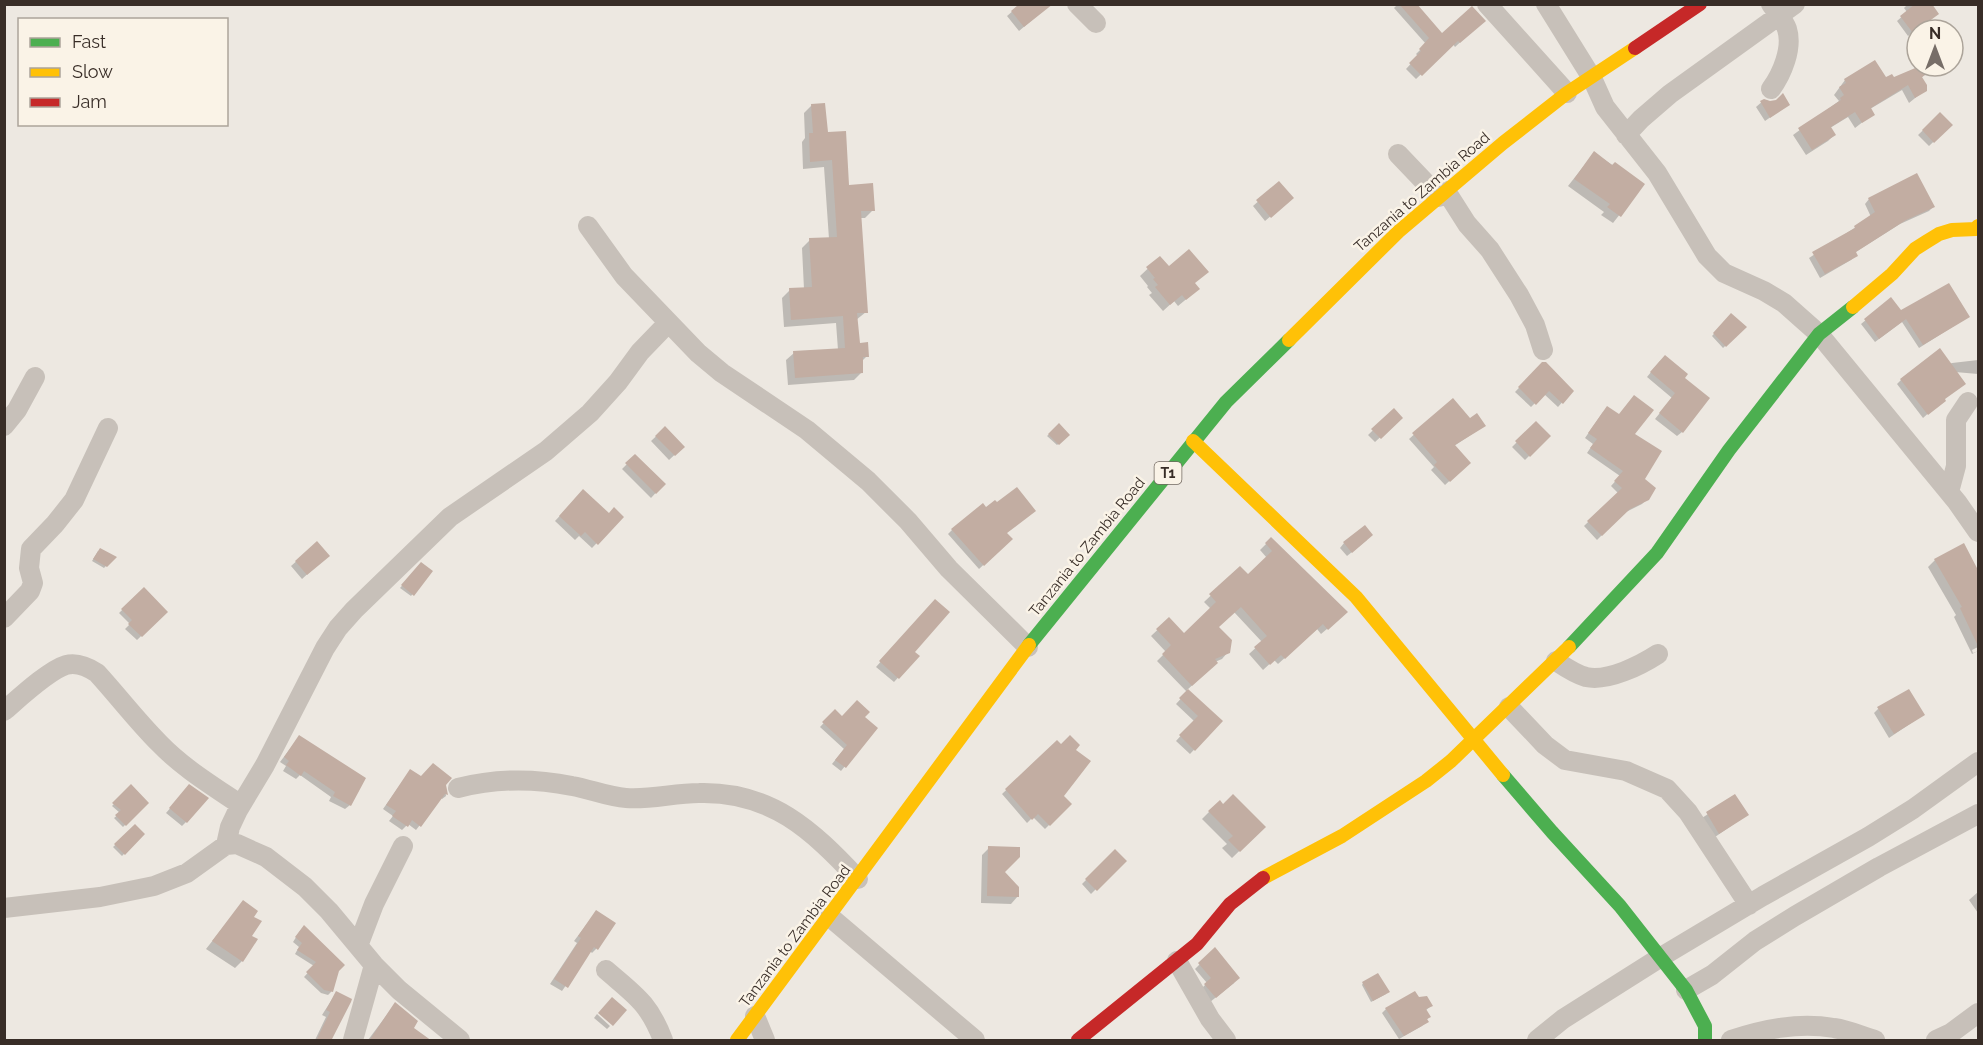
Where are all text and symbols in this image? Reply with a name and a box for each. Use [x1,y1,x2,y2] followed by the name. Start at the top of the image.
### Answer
[18,18,228,126] legend
[1905,18,1965,78] north arrow
[1929,24,1941,43] text: N
[72,31,106,52] text: Fast
[72,61,113,82] text: Slow
[72,91,107,112] text: Jam
[1351,128,1493,256] street label: Tanzania to Zambia Road
[1154,462,1182,484] road number: T1
[1025,474,1149,620] street label: Tanzania to Zambia Road
[736,861,854,1011] street label: Tanzania to Zambia Road

